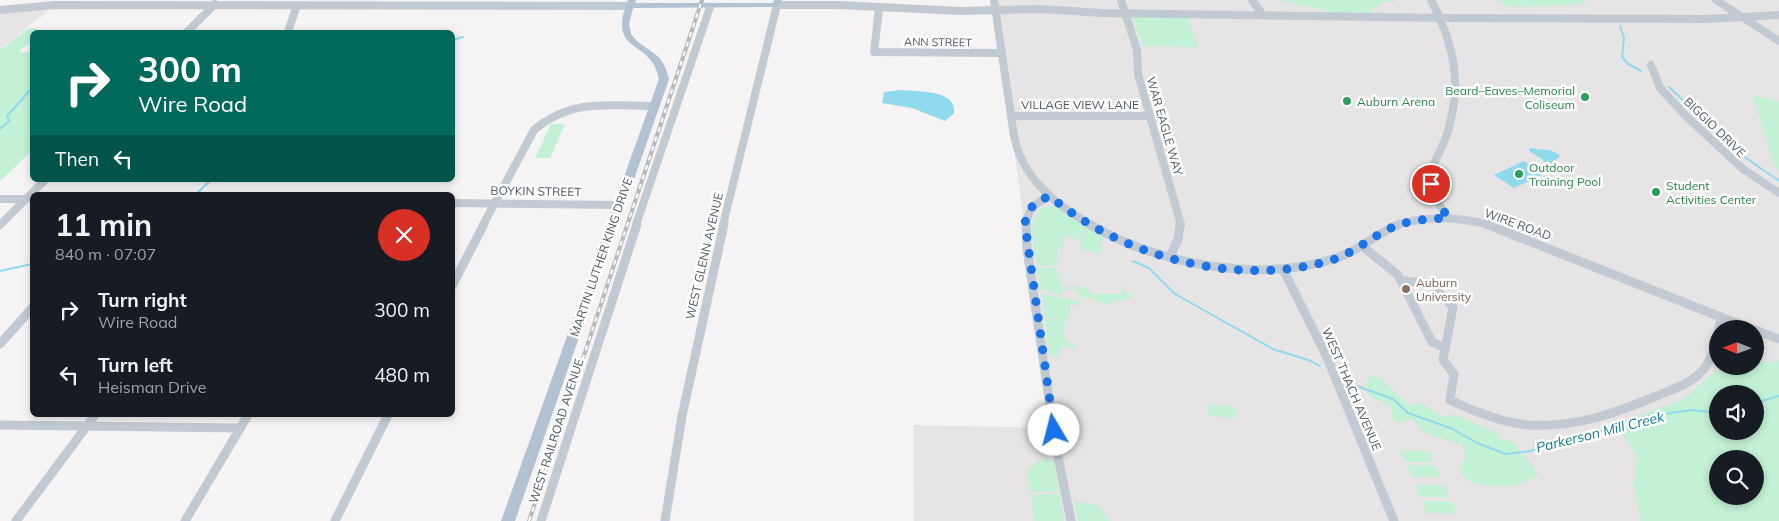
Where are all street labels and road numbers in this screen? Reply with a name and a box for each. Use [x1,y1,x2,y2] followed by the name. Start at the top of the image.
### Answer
[904,34,972,50] street label: ANN STREET
[1144,75,1186,178] street label: WAR EAGLE WAY
[1681,94,1749,160] street label: BIGGIO DRIVE
[1021,97,1139,112] street label: VILLAGE VIEW LANE
[567,176,635,338] street label: MARTIN LUTHER KING DRIVE
[490,183,582,199] street label: BOYKIN STREET
[682,191,726,321] street label: WEST GLENN AVENUE
[1483,205,1554,243] street label: WIRE ROAD
[1319,325,1385,453] street label: WEST THACH AVENUE
[525,357,587,505] street label: WEST RAILROAD AVENUE

